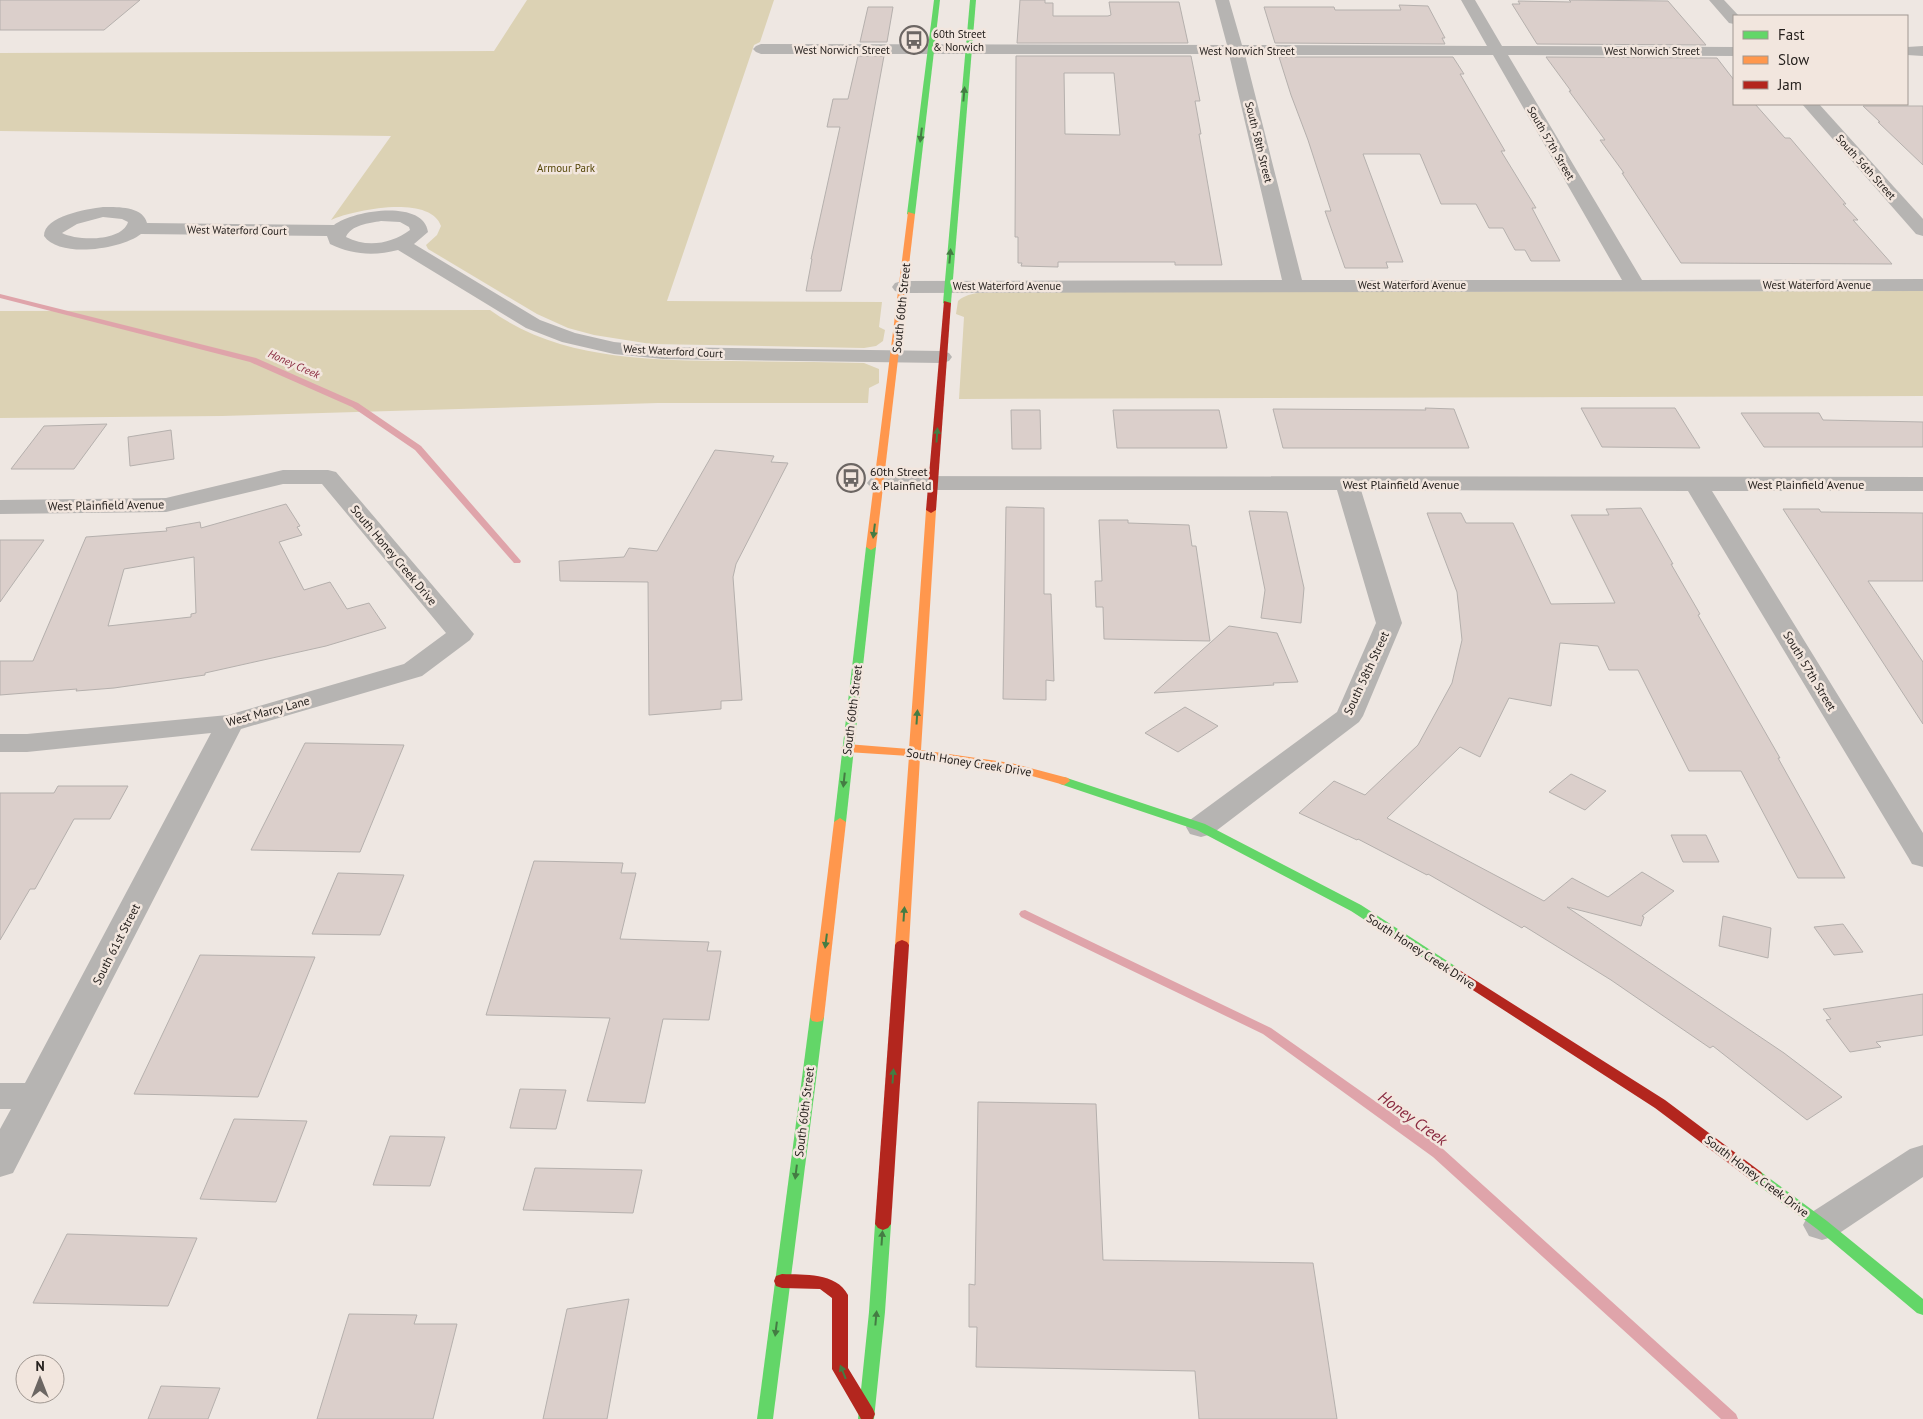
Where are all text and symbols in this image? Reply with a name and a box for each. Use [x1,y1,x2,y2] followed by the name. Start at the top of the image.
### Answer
[1733,15,1908,105] legend
[899,25,929,55] bus stop icon: 60th Street & Norwich
[1778,25,1805,44] text: Fast
[933,27,986,54] place label: 60th Street & Norwich
[794,43,890,57] street label: West Norwich Street
[1199,44,1295,58] street label: West Norwich Street
[1604,44,1700,58] street label: West Norwich Street
[1778,50,1809,69] text: Slow
[1777,75,1802,94] text: Jam
[961,86,969,102] one-way arrow
[1242,100,1276,184] street label: South 58th Street
[1524,104,1578,183] street label: South 57th Street
[917,128,925,144] one-way arrow
[1833,131,1899,203] street label: South 56th Street
[537,161,596,175] park label: Armour Park
[187,222,287,238] street label: West Waterford Court
[947,247,955,263] one-way arrow
[889,262,913,354] street label: South 60th Street
[1358,278,1467,292] street label: West Waterford Avenue
[1763,278,1872,292] street label: West Waterford Avenue
[953,279,1062,293] street label: West Waterford Avenue
[623,341,723,361] street label: West Waterford Court
[266,346,323,382] water label: Honey Creek
[933,427,941,443] one-way arrow
[836,463,866,493] bus stop icon: 60th Street & Plainfield
[870,464,931,493] place label: 60th Street & Plainfield
[1343,477,1459,492] street label: West Plainfield Avenue
[1748,477,1864,492] street label: West Plainfield Avenue
[48,496,164,514] street label: West Plainfield Avenue
[348,502,440,608] street label: South Honey Creek Drive
[870,524,878,540] one-way arrow
[1780,628,1840,714] street label: South 57th Street
[1340,629,1392,717] street label: South 58th Street
[839,664,865,756] street label: South 60th Street
[225,693,311,729] street label: West Marcy Lane
[914,709,922,725] one-way arrow
[905,745,1033,779] street label: South Honey Creek Drive
[840,772,848,788] one-way arrow
[89,901,143,987] street label: South 61st Street
[901,906,909,922] one-way arrow
[1364,910,1478,992] street label: South Honey Creek Drive
[822,933,830,949] one-way arrow
[791,1066,817,1158] street label: South 60th Street
[890,1068,898,1084] one-way arrow
[1375,1086,1452,1150] water label: Honey Creek
[1702,1132,1812,1220] street label: South Honey Creek Drive
[792,1164,800,1180] one-way arrow
[878,1230,886,1246] one-way arrow
[872,1310,880,1326] one-way arrow
[772,1321,780,1337] one-way arrow
[15,1354,65,1404] north arrow
[35,1357,45,1375] text: N
[839,1364,847,1379] one-way arrow

